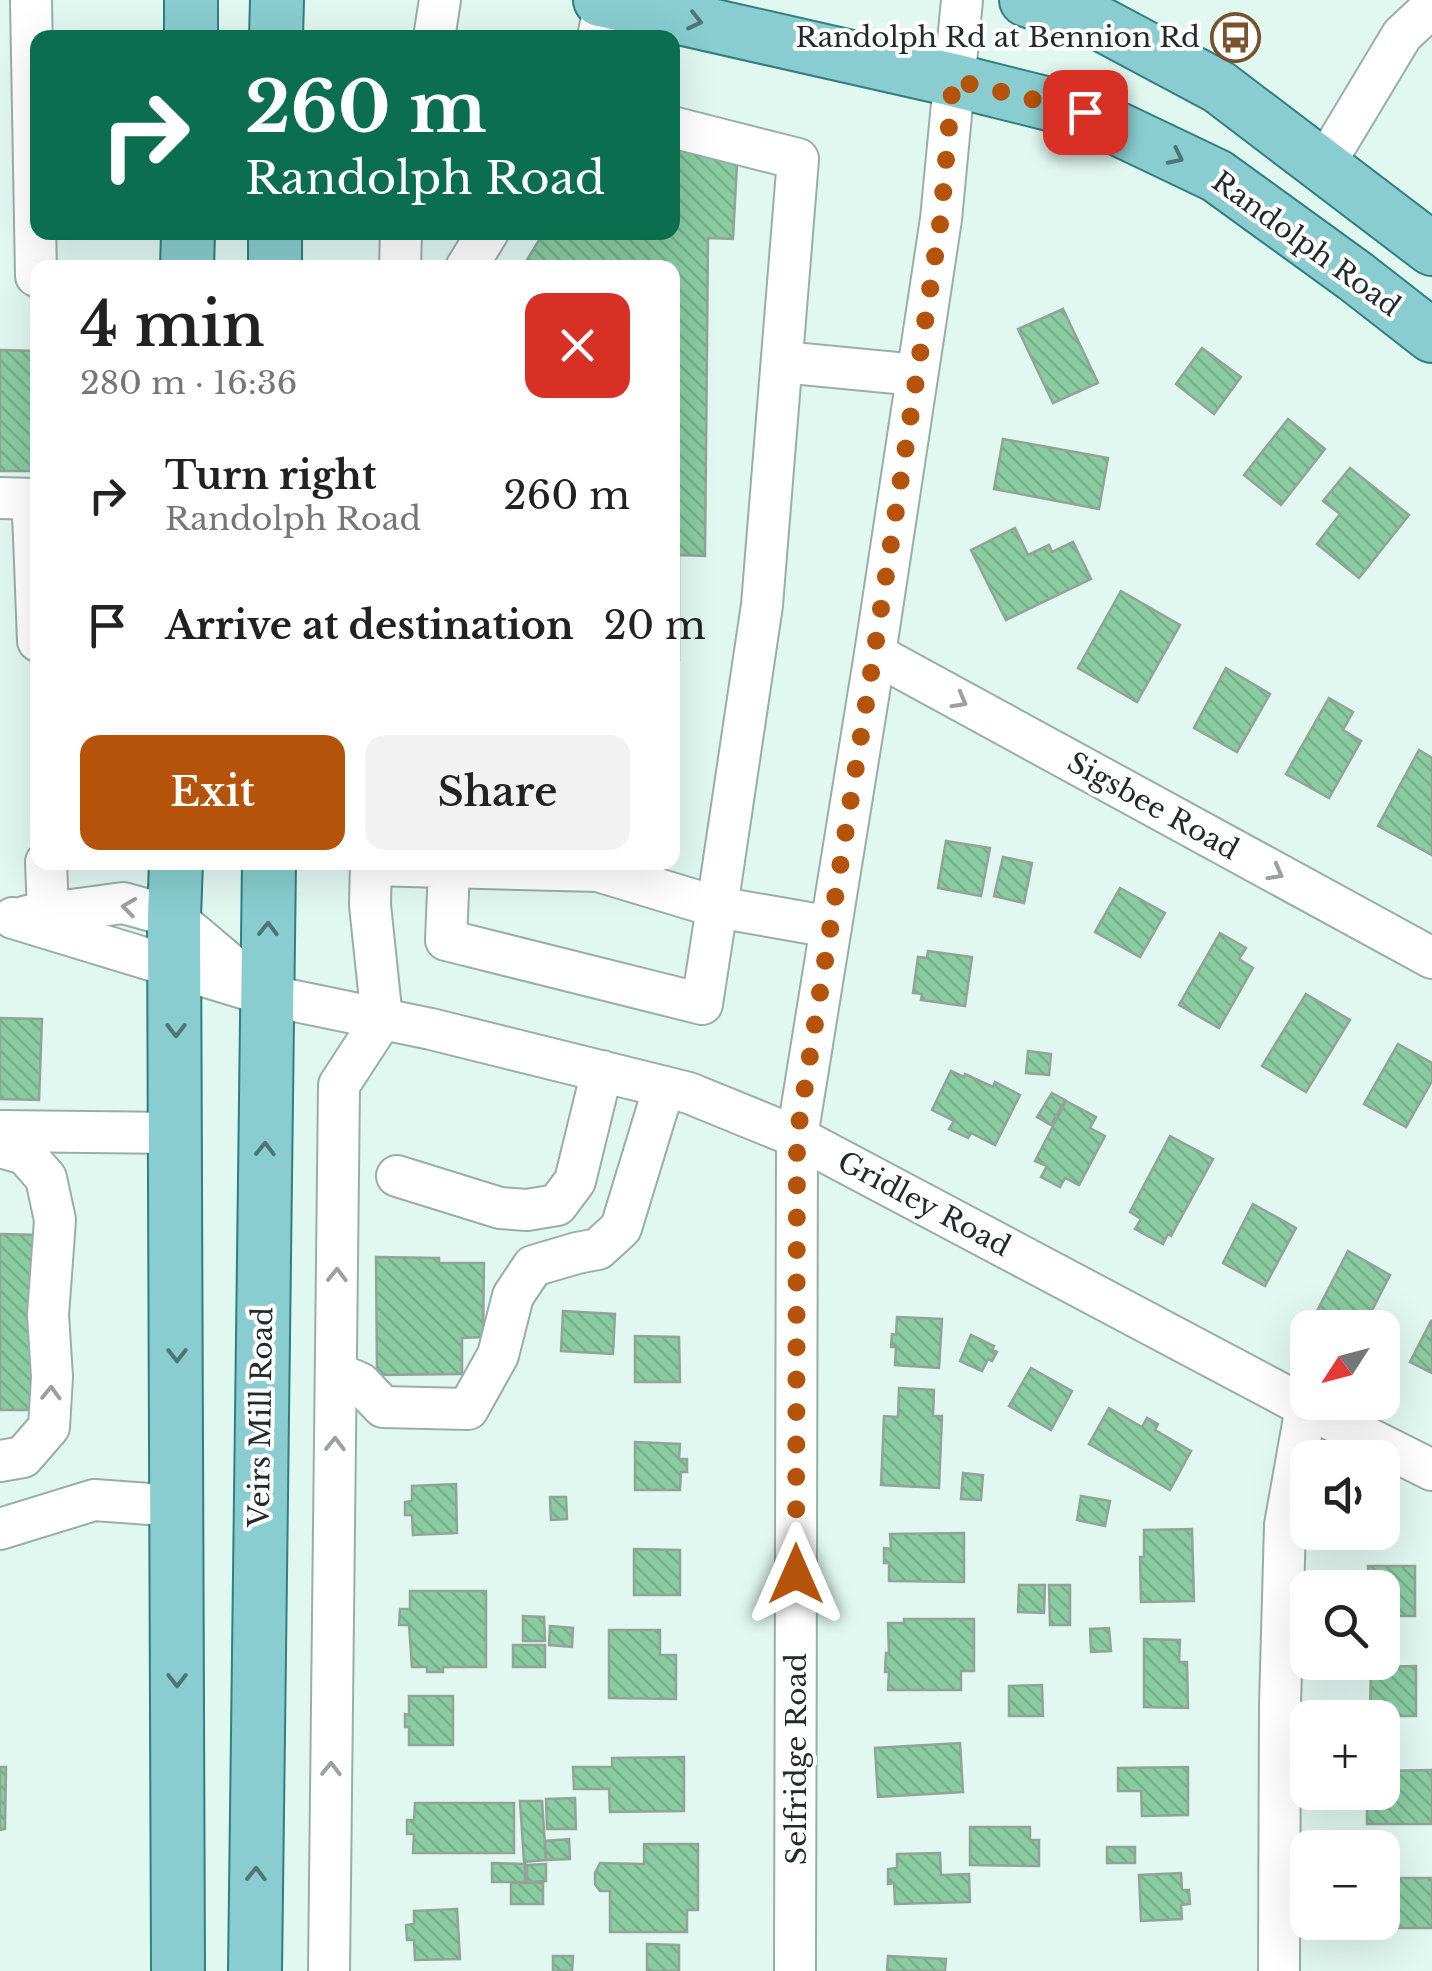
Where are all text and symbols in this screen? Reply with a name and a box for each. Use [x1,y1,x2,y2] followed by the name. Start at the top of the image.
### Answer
[686,10,703,31] one-way arrow
[1209,11,1261,63] bus stop icon: Randolph Rd at Bennion Rd
[796,20,1200,55] place label: Randolph Rd at Bennion Rd
[245,64,487,151] text: 260 m
[80,70,210,200] icon: right
[1043,70,1128,155] pin
[1058,85,1113,140] icon: arrive
[1166,144,1184,164] one-way arrow
[245,150,605,206] text: Randolph Road
[1205,164,1407,324] street label: Randolph Road
[80,288,265,362] text: 4 min
[525,293,630,398] button: close
[80,363,297,403] text: 280 m · 16:36
[165,452,376,499] text: Turn right
[80,468,135,523] icon: right
[503,472,630,519] text: 260 m
[165,499,421,539] text: Randolph Road
[80,598,135,653] icon: arrive
[165,602,574,649] text: Arrive at destination
[604,602,706,649] text: 20 m
[950,689,968,708] one-way arrow
[80,735,345,850] button: Exit
[365,735,630,850] button: Share
[1061,745,1245,867] street label: Sigsbee Road
[1266,861,1284,880] one-way arrow
[121,898,137,919] one-way arrow
[257,920,278,936] one-way arrow
[165,1022,187,1038] one-way arrow
[254,1140,275,1156] one-way arrow
[832,1144,1016,1264] street label: Gridley Road
[326,1267,348,1282] one-way arrow
[242,1307,280,1528] street label: Veirs Mill Road
[1290,1310,1400,1420] north arrow
[1290,1310,1400,1940] map controls
[166,1348,188,1363] one-way arrow
[40,1384,61,1400] one-way arrow
[324,1435,346,1450] one-way arrow
[1290,1440,1400,1550] button: sound
[744,1522,848,1626] position arrow
[1290,1570,1400,1680] button: search
[779,1653,814,1865] street label: Selfridge Road
[166,1672,188,1688] one-way arrow
[1290,1700,1400,1810] button: +
[321,1760,342,1776] one-way arrow
[1290,1830,1400,1940] button: −
[245,1865,267,1880] one-way arrow

